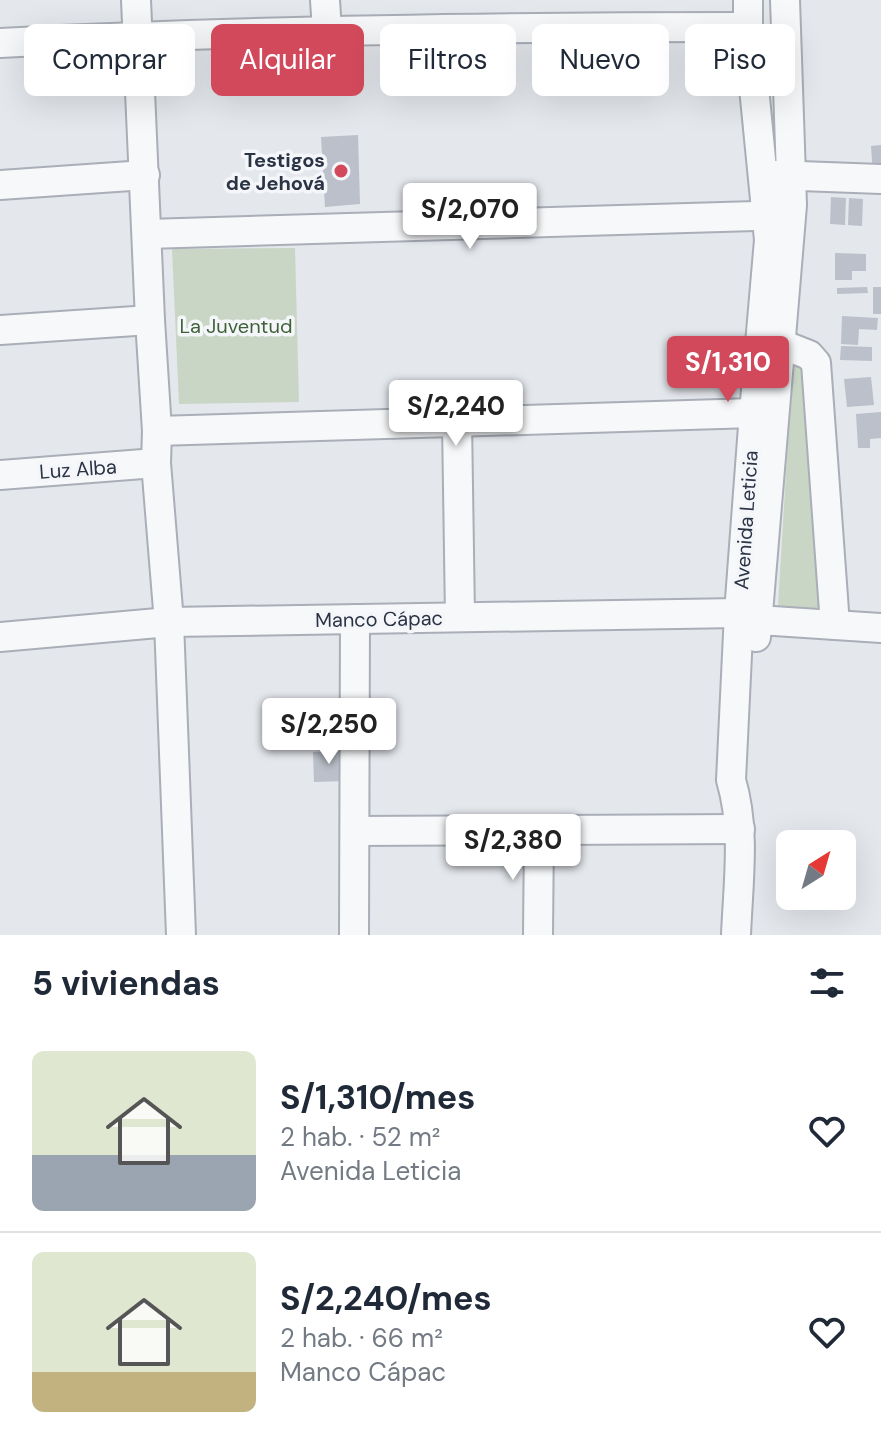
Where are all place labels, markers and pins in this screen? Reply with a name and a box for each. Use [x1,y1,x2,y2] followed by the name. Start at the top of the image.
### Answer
[226,147,325,196] place label: Testigos de Jehová
[332,162,350,180] marker: Testigos de Jehová
[396,183,544,251] pin: S/2,070
[654,336,802,404] pin: S/1,310
[382,380,530,448] pin: S/2,240
[255,698,403,766] pin: S/2,250
[439,814,587,882] pin: S/2,380

